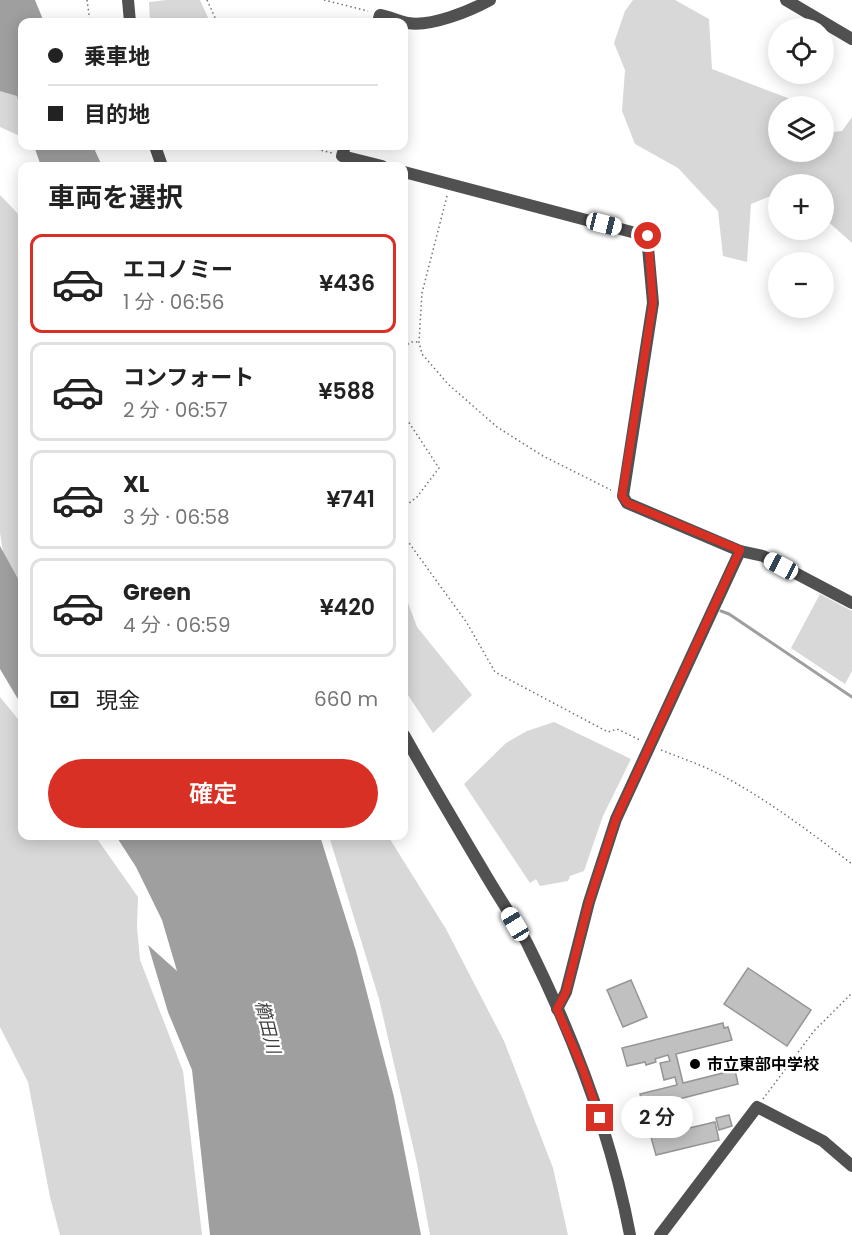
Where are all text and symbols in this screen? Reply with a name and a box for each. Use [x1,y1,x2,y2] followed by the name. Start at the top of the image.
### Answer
[768,18,834,318] map controls
[768,18,834,84] button: locate
[84,41,150,72] text: 乗車地
[768,96,834,162] button: layers
[84,99,150,130] text: 目的地
[768,174,834,240] button: +
[48,179,183,216] text: 車両を選択
[584,211,624,237] car
[634,222,661,249] route start
[768,252,834,318] button: −
[123,254,233,285] text: エコノミー
[51,257,105,311] icon: car
[319,268,375,299] text: ¥436
[123,288,224,316] text: 1 分 · 06:56
[123,362,254,393] text: コンフォート
[51,365,105,419] icon: car
[319,376,375,407] text: ¥588
[123,396,228,424] text: 2 分 · 06:57
[123,469,149,500] text: XL
[51,473,105,527] icon: car
[326,484,375,515] text: ¥741
[123,503,230,531] text: 3 分 · 06:58
[761,550,801,582] car
[123,577,191,608] text: Green
[51,581,105,635] icon: car
[320,592,375,623] text: ¥420
[123,611,231,639] text: 4 分 · 06:59
[48,683,81,716] icon: cash
[96,685,140,716] text: 現金
[314,685,378,713] text: 660 m
[48,759,378,828] button: 確定
[498,904,532,944] car
[249,998,287,1058] water label: 櫛田川
[707,1053,819,1076] place label: 市立東部中学校
[688,1057,702,1071] marker: 市立東部中学校
[621,1097,693,1139] callout: 2 分
[639,1103,675,1131] text: 2 分
[586,1104,613,1131] route end

